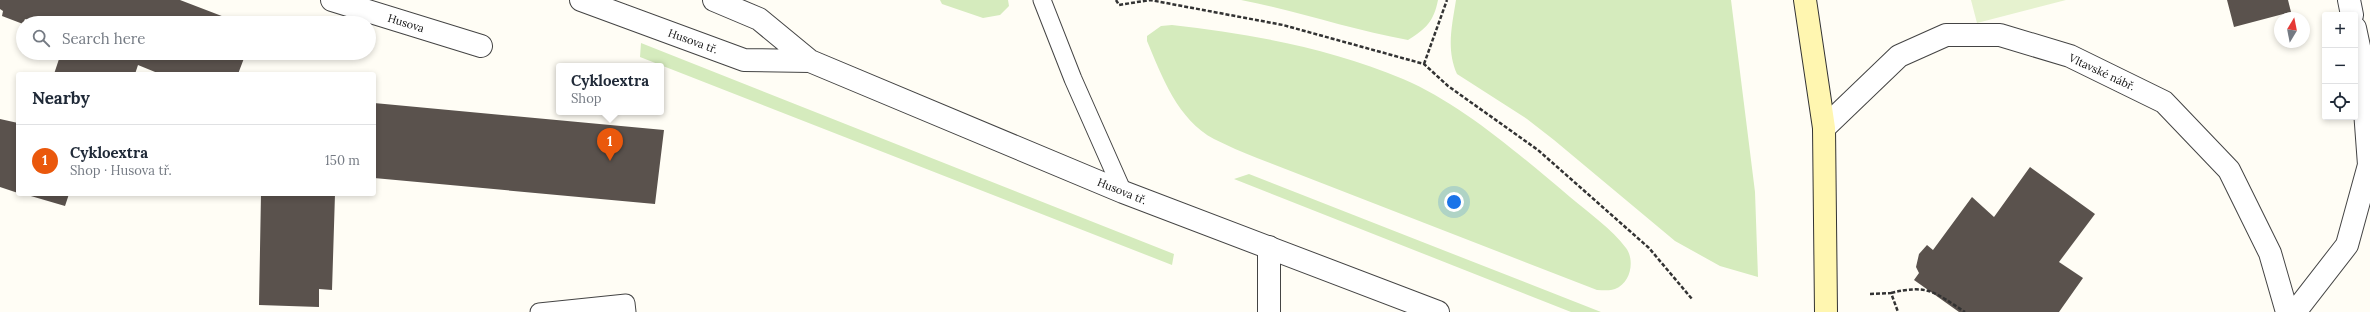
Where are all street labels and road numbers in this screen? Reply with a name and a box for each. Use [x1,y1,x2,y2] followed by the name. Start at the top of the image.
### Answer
[386,11,426,35] street label: Husova
[666,26,720,56] street label: Husova tř.
[2066,50,2137,93] street label: Vltavské nábř.
[1095,175,1149,207] street label: Husova tř.

